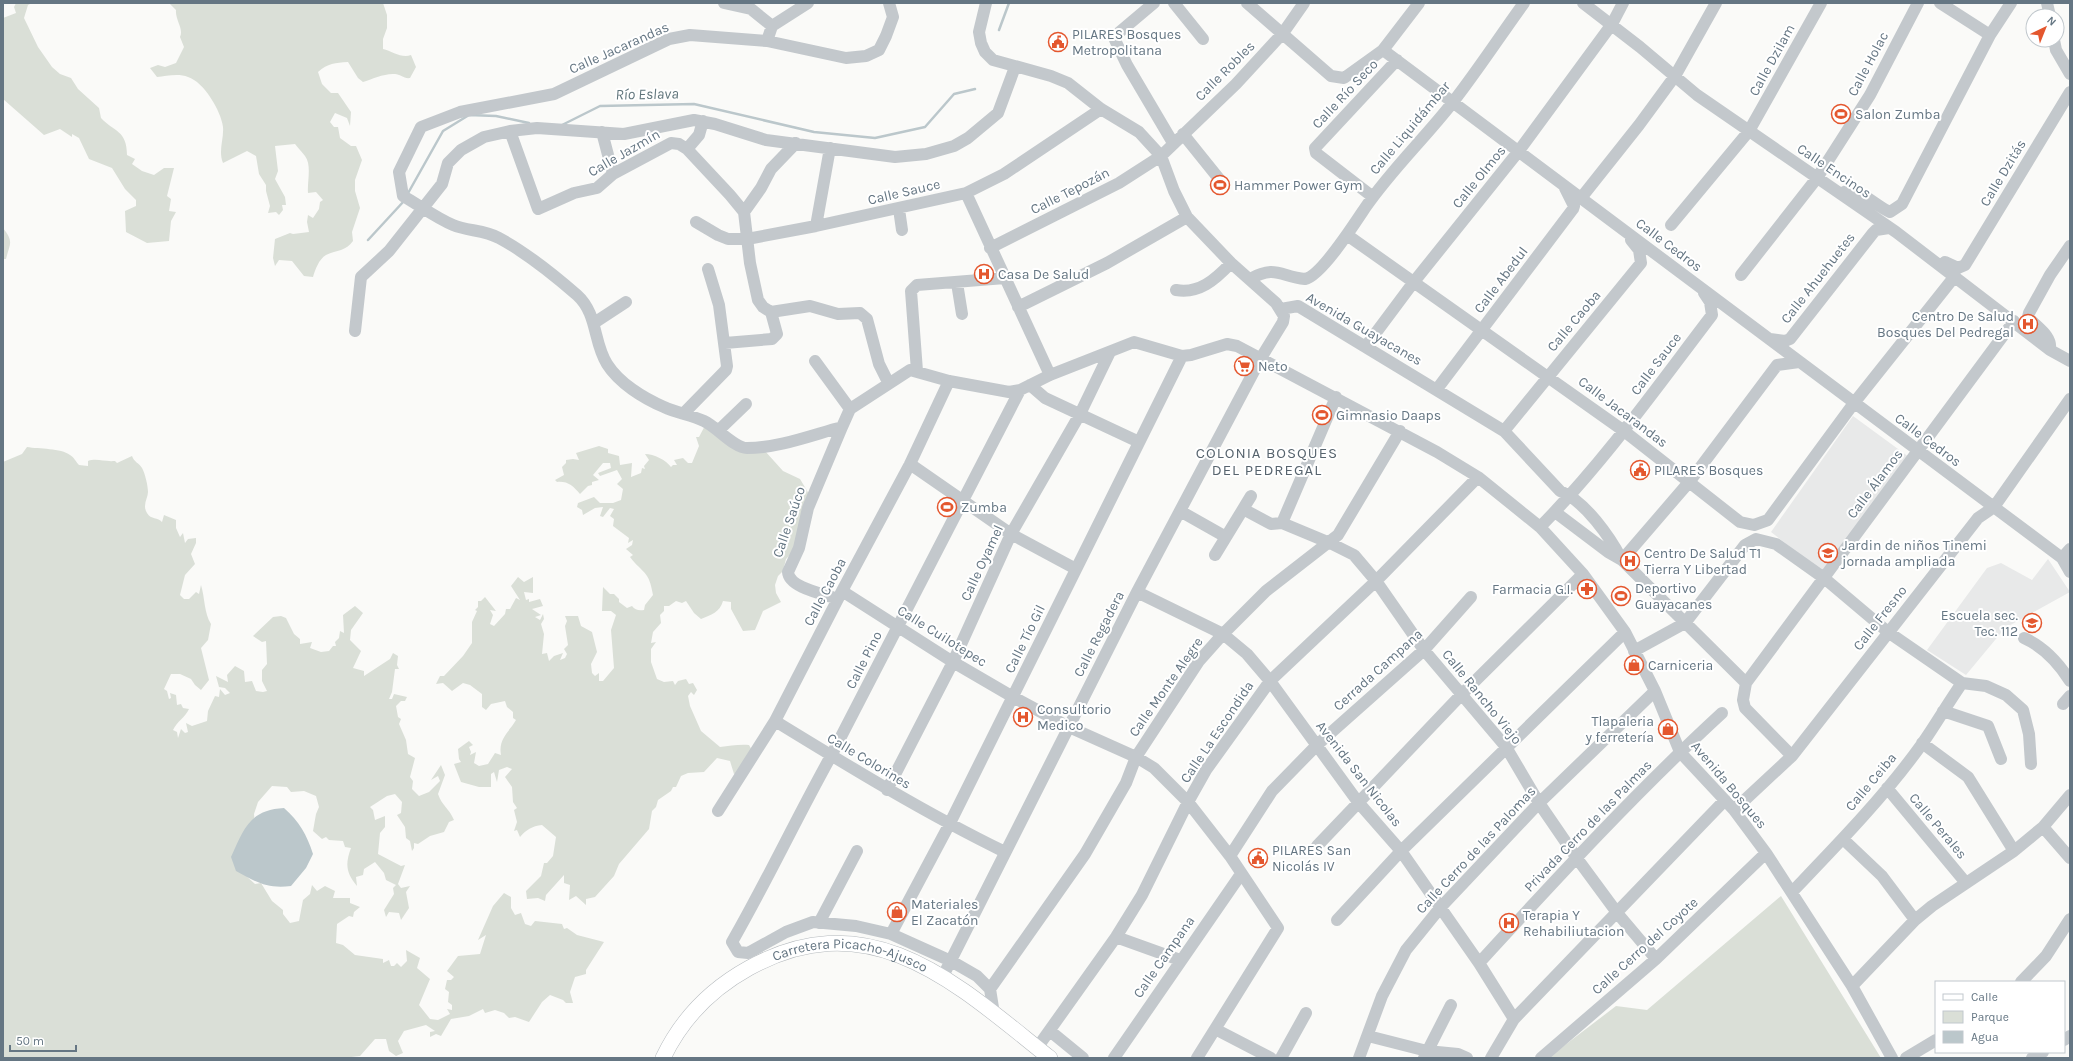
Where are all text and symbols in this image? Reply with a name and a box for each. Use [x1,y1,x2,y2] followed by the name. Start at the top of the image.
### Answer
[2025,8,2065,48] north arrow
[2044,14,2059,28] text: N
[566,18,672,78] street label: Calle Jacarandas
[1745,21,1799,99] street label: Calle Dzilam
[1072,26,1181,59] place label: PILARES Bosques Metropolitana
[1844,29,1892,99] street label: Calle Holac
[1047,31,1069,53] public building icon: PILARES Bosques Metropolitana
[1192,38,1258,104] street label: Calle Robles
[1308,56,1382,132] street label: Calle Río Seco
[1366,77,1455,178] street label: Calle Liquidámbar
[615,84,679,104] water label: Río Eslava
[1830,103,1852,125] sports icon: Salon Zumba
[1855,106,1940,123] place label: Salon Zumba
[585,126,663,180] street label: Calle Jazmín
[1976,136,2030,210] street label: Calle Dzitás
[1794,140,1874,202] street label: Calle Encinos
[1449,142,1509,212] street label: Calle Olmos
[1028,164,1112,218] street label: Calle Tepozán
[1209,174,1231,196] sports icon: Hammer Power Gym
[866,175,942,209] street label: Calle Sauce
[1234,177,1363,194] place label: Hammer Power Gym
[1632,215,1706,275] street label: Calle Cedros
[1777,229,1859,327] street label: Calle Ahuehuetes
[1470,243,1532,317] street label: Calle Abedul
[973,263,995,285] hospital icon: Casa De Salud
[998,266,1089,283] place label: Casa De Salud
[1544,287,1604,355] street label: Calle Caoba
[1303,289,1425,369] street label: Avenida Guayacanes
[1877,308,2014,341] place label: Centro De Salud Bosques Del Pedregal
[2017,313,2039,335] hospital icon: Centro De Salud Bosques Del Pedregal
[1627,329,1685,399] street label: Calle Sauce
[1233,355,1255,377] supermarket icon: Neto
[1258,358,1288,375] place label: Neto
[1575,373,1671,451] street label: Calle Jacarandas
[1311,404,1333,426] sports icon: Gimnasio Daaps
[1336,407,1441,424] place label: Gimnasio Daaps
[1891,410,1965,470] street label: Calle Cedros
[1196,444,1338,479] district label: COLONIA BOSQUES DEL PEDREGAL
[1843,445,1907,522] street label: Calle Álamos
[1629,459,1651,481] public building icon: PILARES Bosques
[1654,462,1763,479] place label: PILARES Bosques
[769,484,809,560] street label: Calle Saúco
[936,496,958,518] sports icon: Zumba
[961,499,1007,516] place label: Zumba
[957,522,1007,604] street label: Calle Oyamel
[1840,537,1987,570] place label: Jardin de niños Tinemi jornada ampliada
[1817,542,1839,564] school or university icon: Jardin de niños Tinemi jornada ampliada
[1644,545,1761,578] place label: Centro De Salud T1 Tierra Y Libertad
[1619,550,1641,572] hospital icon: Centro De Salud T1 Tierra Y Libertad
[800,555,850,629] street label: Calle Caoba
[1576,578,1598,600] pharmacy icon: Farmacia G.I.
[1635,580,1712,613] place label: Deportivo Guayacanes
[1492,581,1573,598] place label: Farmacia G.I.
[1849,582,1911,654] street label: Calle Fresno
[1610,585,1632,607] sports icon: Deportivo Guayacanes
[1070,588,1128,680] street label: Calle Regadera
[894,602,990,670] street label: Calle Cuilotepec
[1001,602,1049,676] street label: Calle Tío Gil
[1941,607,2018,640] place label: Escuela sec. Tec. 112
[2021,612,2043,634] school or university icon: Escuela sec. Tec. 112
[1330,625,1426,715] street label: Cerrada Campana
[842,628,886,692] street label: Calle Pino
[1125,634,1207,740] street label: Calle Monte Alegre
[1438,646,1526,748] street label: Calle Rancho Viejo
[1623,654,1645,676] shop icon: Carniceria
[1648,657,1713,674] place label: Carniceria
[1177,678,1257,786] street label: Calle La Escondida
[1037,701,1111,734] place label: Consultorio Medico
[1012,706,1034,728] hospital icon: Consultorio Medico
[1584,713,1654,746] place label: Tlapaleria y ferretería
[1312,718,1406,830] street label: Avenida San Nicolas
[1657,718,1679,740] shop icon: Tlapaleria y ferretería
[824,729,914,793] street label: Calle Colorines
[1688,738,1770,832] street label: Avenida Bosques
[1842,749,1900,815] street label: Calle Ceiba
[1521,757,1655,895] street label: Privada Cerro de las Palmas
[1413,783,1539,917] street label: Calle Cerro de las Palomas
[1906,790,1970,862] street label: Calle Perales
[1272,842,1351,875] place label: PILARES San Nicolás IV
[1247,847,1269,869] public building icon: PILARES San Nicolás IV
[1588,894,1702,998] street label: Calle Cerro del Coyote
[911,896,978,929] place label: Materiales El Zacatón
[886,901,908,923] shop icon: Materiales El Zacatón
[1523,907,1624,940] place label: Terapia Y Rehabiliutacion
[1498,912,1520,934] hospital icon: Terapia Y Rehabiliutacion
[1129,913,1199,1001] street label: Calle Campana
[770,935,931,976] street label: Carretera Picacho-Ajusco
[1935,981,2065,1053] legend
[1971,990,1998,1004] text: Calle
[1971,1010,2009,1024] text: Parque
[10,1027,76,1053] scale bar
[1971,1030,1999,1044] text: Agua
[16,1034,44,1048] text: 50 m

